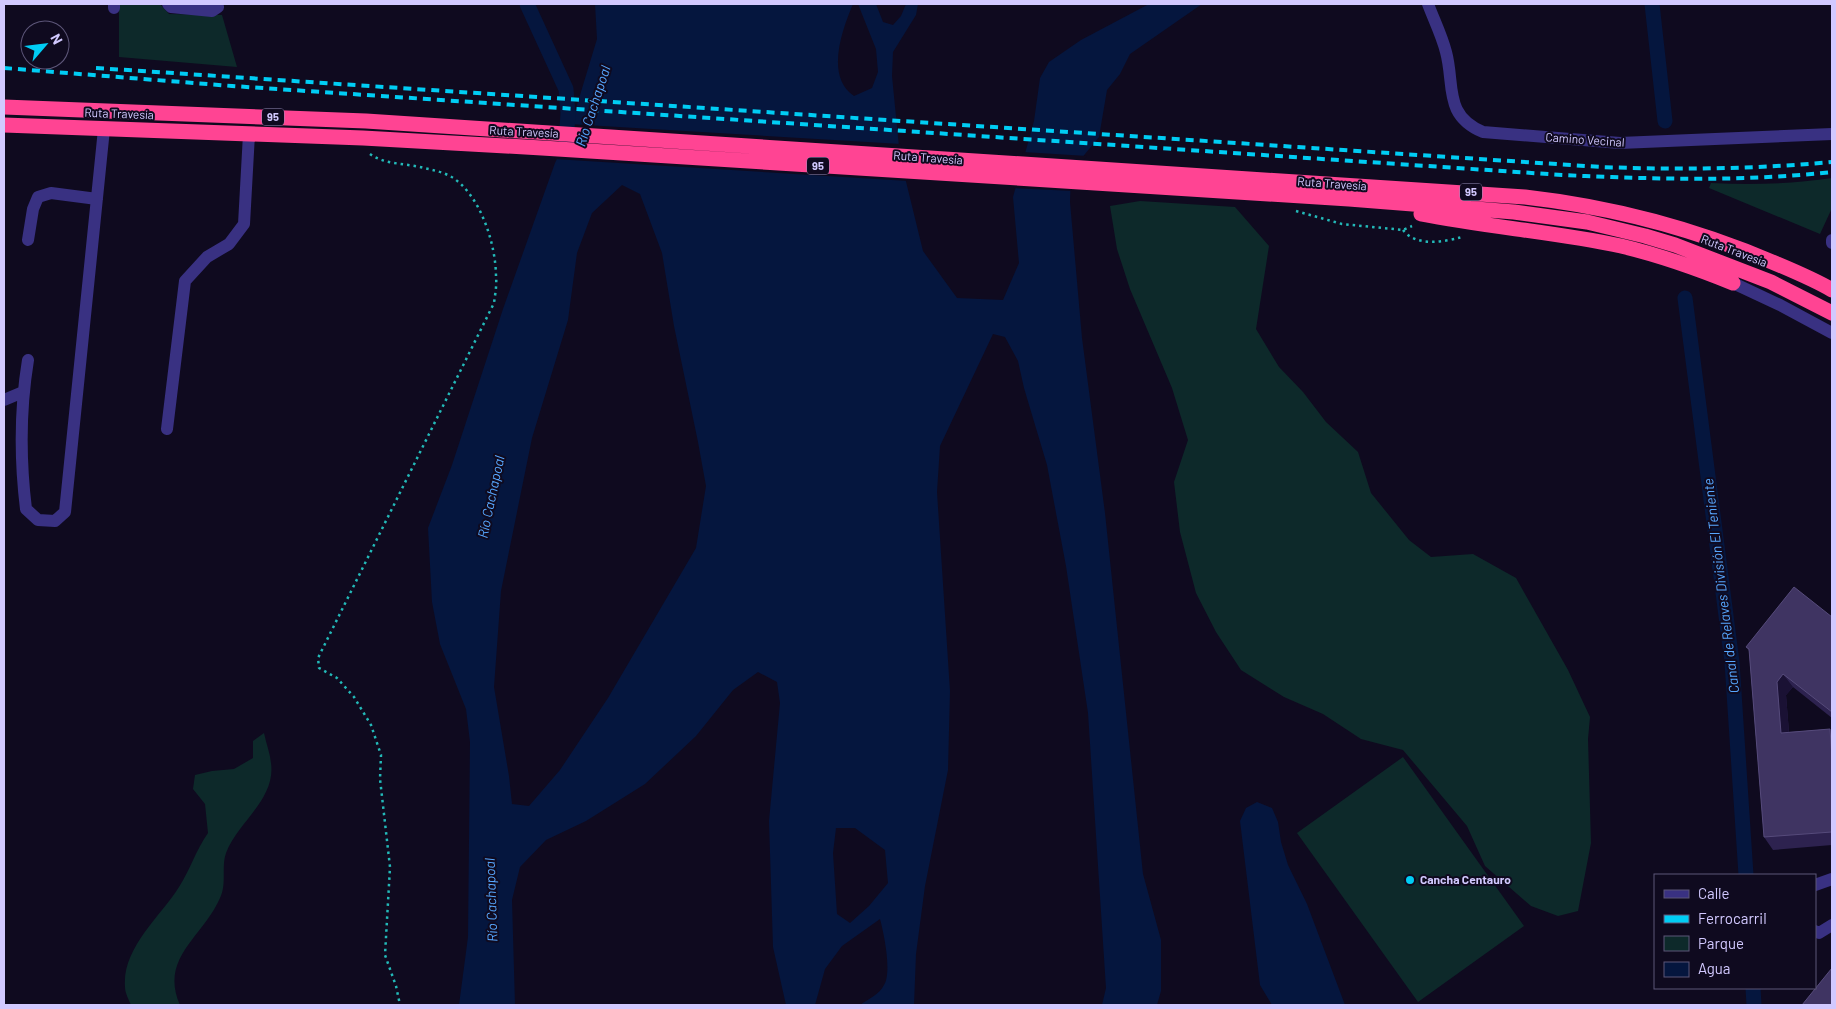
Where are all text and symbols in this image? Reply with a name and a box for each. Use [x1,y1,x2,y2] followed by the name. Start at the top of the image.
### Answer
[20,20,70,70] north arrow
[47,31,67,47] text: N
[571,63,614,148] water label: Río Cachapoal
[84,105,154,121] street label: Ruta Travesía
[262,108,284,125] road number: 95
[489,122,559,140] street label: Ruta Travesía
[1545,129,1625,149] street label: Camino Vecinal
[893,148,963,166] street label: Ruta Travesía
[807,158,829,175] road number: 95
[1297,174,1367,192] street label: Ruta Travesía
[1460,183,1482,200] road number: 95
[1699,231,1769,269] street label: Ruta Travesía
[473,454,508,540] water label: Río Cachapoal
[1699,478,1742,695] water label: Canal de Relaves División El Teniente
[481,858,500,942] water label: Río Cachapoal
[1420,872,1511,886] place label: Cancha Centauro
[1404,874,1416,886] marker: Cancha Centauro
[1654,874,1816,989] legend
[1698,884,1730,902] text: Calle
[1698,909,1767,927] text: Ferrocarril
[1698,934,1744,952] text: Parque
[1698,959,1731,977] text: Agua

